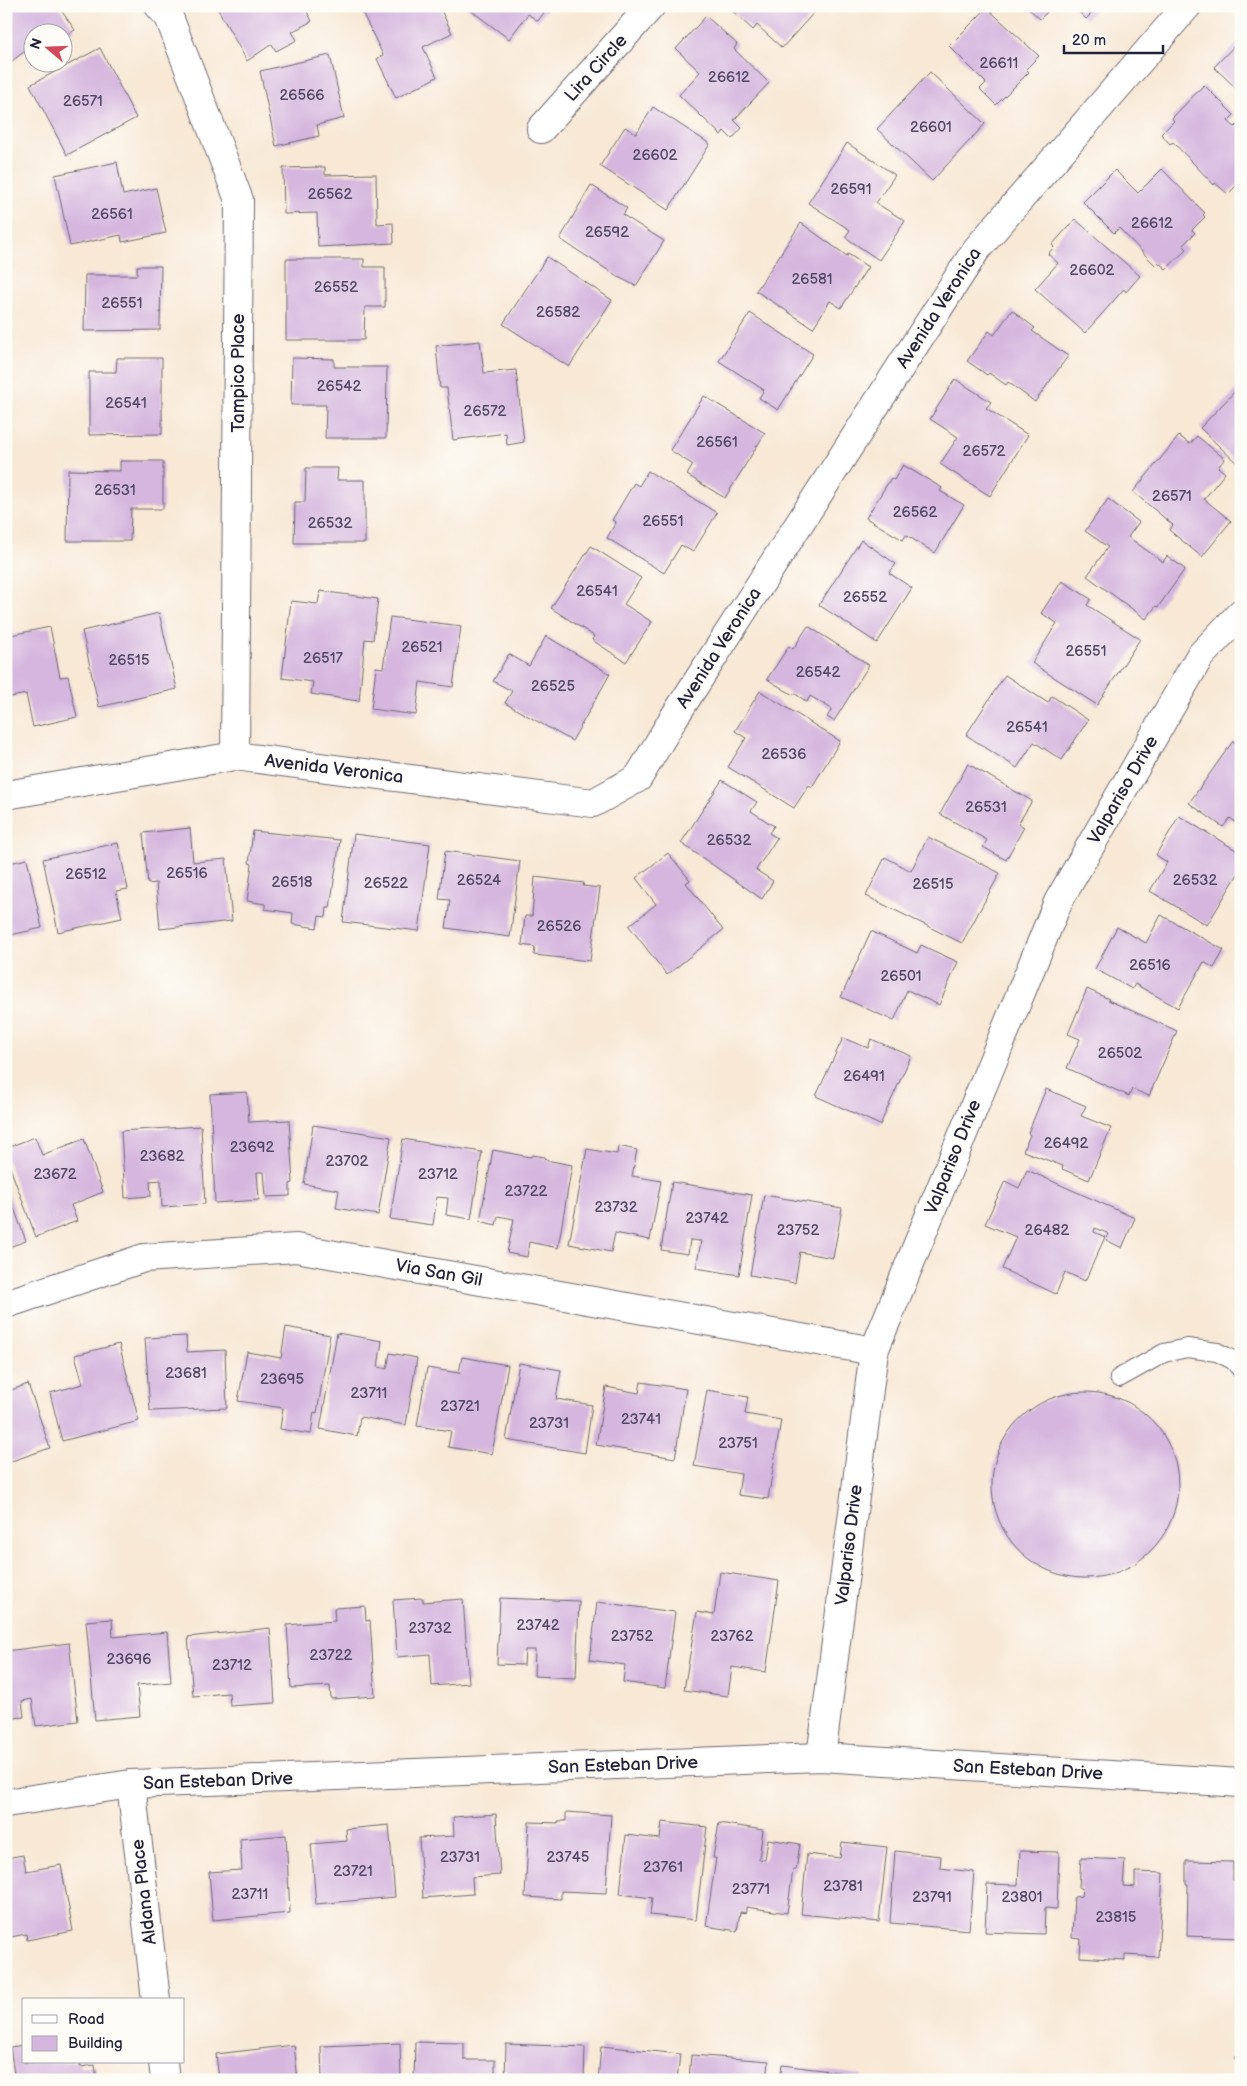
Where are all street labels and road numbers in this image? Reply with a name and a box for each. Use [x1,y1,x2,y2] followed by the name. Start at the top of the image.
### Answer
[560,30,632,106] street label: Lira Circle
[892,244,986,372] street label: Avenida Veronica
[228,313,249,432] street label: Tampico Place
[672,584,766,712] street label: Avenida Veronica
[1084,732,1163,848] street label: Valpariso Drive
[263,750,405,788] street label: Avenida Veronica
[920,1096,986,1217] street label: Valpariso Drive
[394,1255,484,1291] street label: Via San Gil
[831,1483,867,1607] street label: Valpariso Drive
[548,1752,699,1778] street label: San Esteban Drive
[952,1756,1104,1784] street label: San Esteban Drive
[143,1768,294,1794] street label: San Esteban Drive
[127,1838,161,1946] street label: Aldana Place

